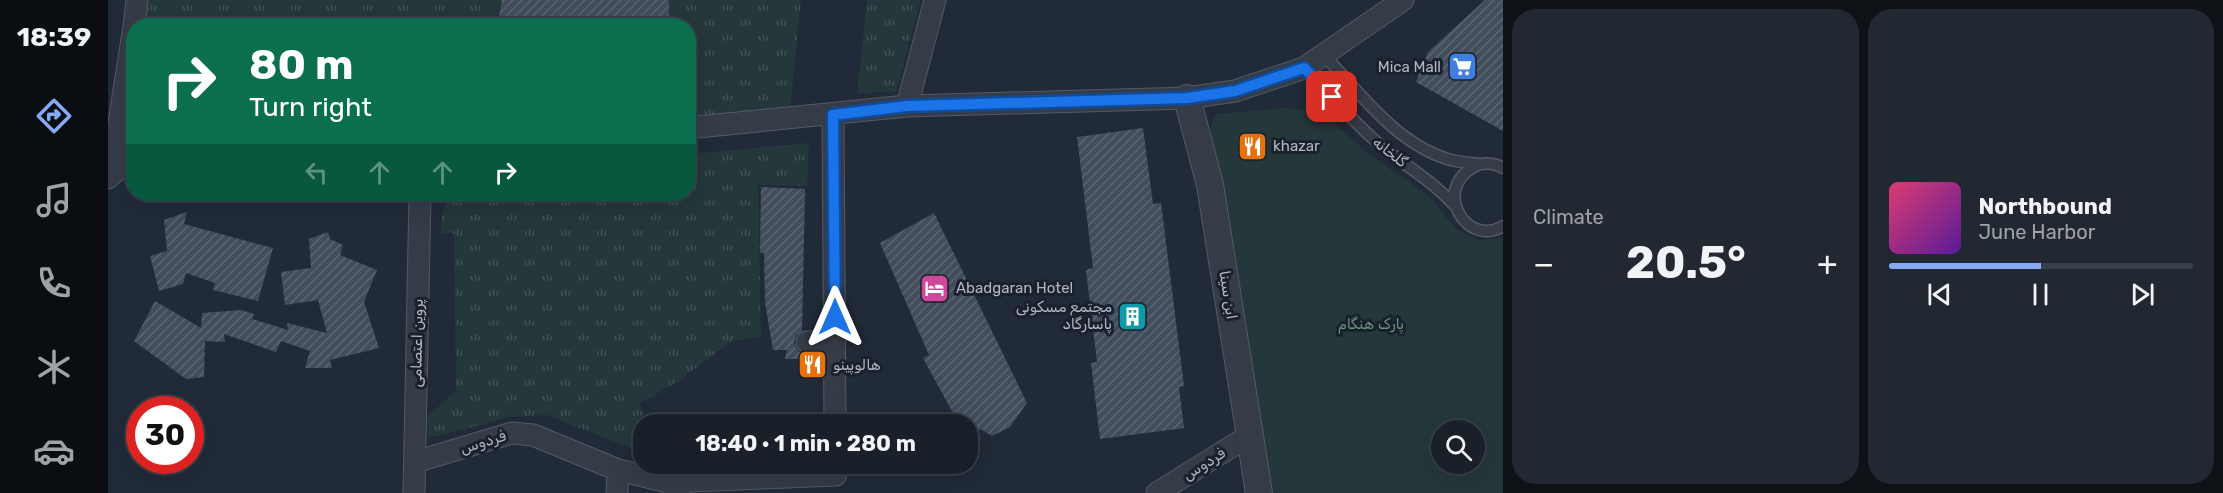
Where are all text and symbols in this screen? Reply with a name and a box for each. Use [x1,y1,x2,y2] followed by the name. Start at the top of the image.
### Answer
[17,21,91,53] text: 18:39
[249,40,353,90] text: 80 m
[150,42,228,120] icon: right
[1446,51,1478,83] supermarket icon: Mica Mall
[1378,58,1441,76] place label: Mica Mall
[1306,71,1357,122] pin
[1315,80,1348,113] icon: arrive
[249,91,372,123] text: Turn right
[33,95,75,137] icon: directions
[1236,130,1268,162] restaurant icon: khazar
[1369,133,1411,171] street label: گلخانه
[1273,137,1320,155] place label: khazar
[300,156,333,189] icon: left
[363,156,396,189] icon: ahead
[426,156,459,189] icon: ahead
[489,156,522,189] icon: right
[33,179,75,221] icon: music
[1979,193,2112,220] text: Northbound
[1533,205,1604,229] text: Climate
[1979,220,2095,244] text: June Harbor
[1626,236,1746,289] text: 20.5°
[1533,244,1554,283] text: −
[1817,244,1837,283] text: +
[33,262,75,304] icon: phone
[1215,269,1241,321] street label: ابن سینا
[919,272,951,304] hotel icon: Abadgaran Hotel
[1923,278,1956,311] icon: previous
[2024,278,2057,311] icon: pause
[2126,278,2159,311] icon: next
[956,279,1073,297] place label: Abadgaran Hotel
[803,285,867,349] position arrow
[1016,298,1112,334] place label: مجتمع مسکونی پاسارگاد
[407,299,428,388] street label: پروین اعتصامی
[1117,300,1149,332] building icon: مجتمع مسکونی پاسارگاد
[1338,315,1404,334] park label: پارک هنگام
[33,346,75,388] icon: climate
[796,349,828,381] restaurant icon: هالوپینو
[833,356,881,375] place label: هالوپینو
[126,396,204,474] speed limit sign: 30
[1431,420,1485,474] map controls
[1431,420,1485,474] button: search
[458,427,508,458] street label: فردوس
[33,430,75,472] icon: car
[695,430,916,457] text: 18:40 · 1 min · 280 m
[1179,444,1229,485] street label: فردوس

